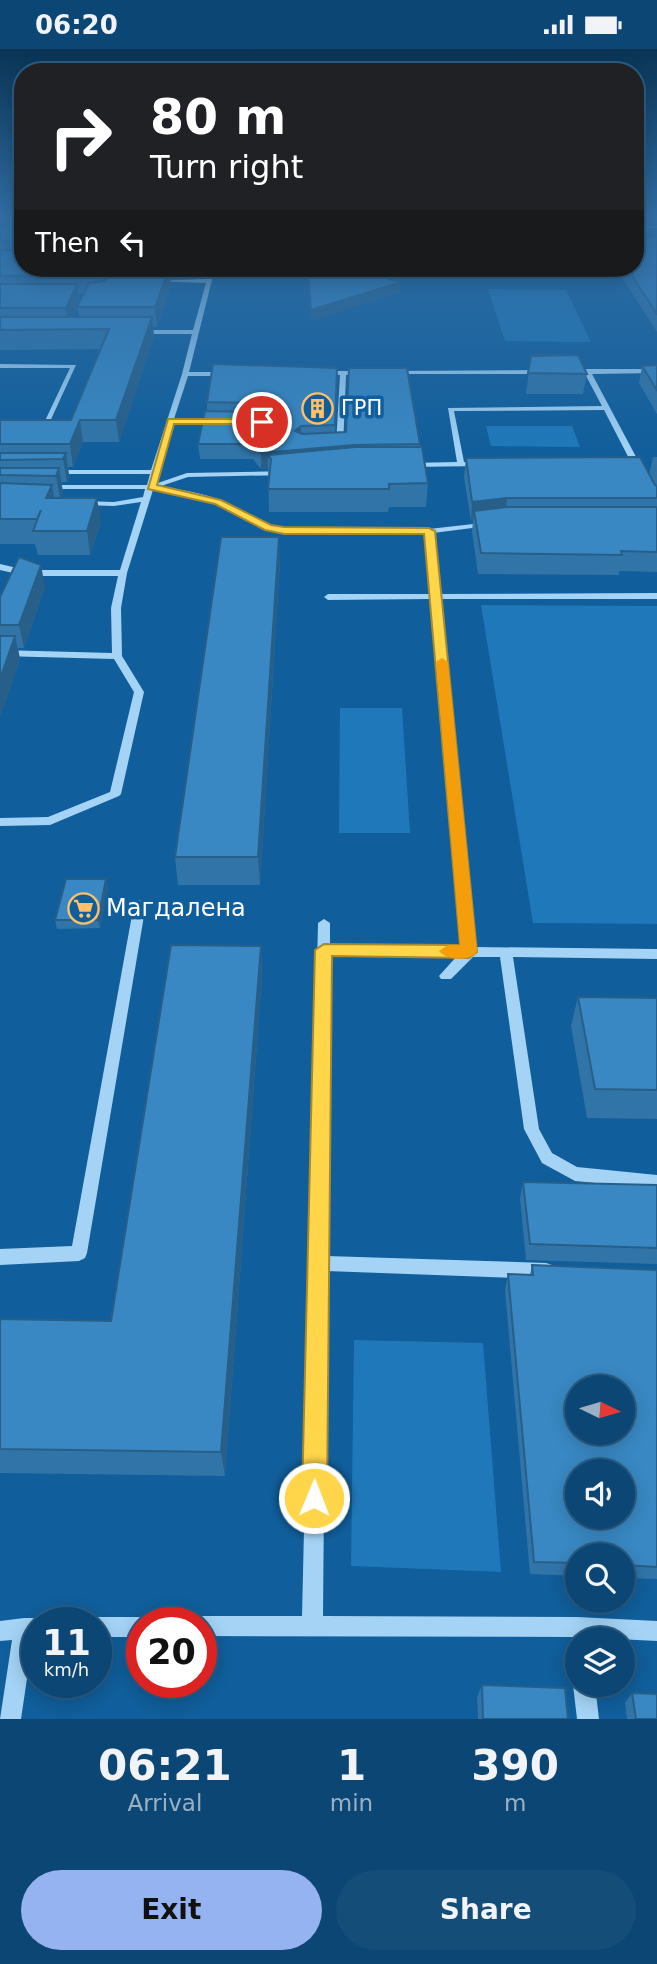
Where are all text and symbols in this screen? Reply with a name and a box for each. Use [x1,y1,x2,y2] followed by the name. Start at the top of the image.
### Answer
[35,10,118,40] text: 06:20
[150,89,286,146] text: 80 m
[35,91,126,182] icon: right
[150,148,303,186] text: Turn right
[114,224,152,262] icon: left
[35,228,100,258] text: Then
[301,391,335,425] building icon: ГРП
[232,392,292,452] pin
[341,396,382,420] place label: ГРП
[243,403,281,441] icon: arrive
[66,891,100,925] supermarket icon: Магдалена
[106,894,246,922] place label: Магдалена
[565,1375,635,1445] north arrow
[565,1375,635,1697] map controls
[565,1459,635,1529] button: sound
[277,1461,351,1535] position arrow
[565,1543,635,1613] button: search
[126,1607,217,1698] speed limit sign: 20
[42,1623,91,1663] text: 11
[565,1627,635,1697] button: layers
[44,1659,89,1680] text: km/h
[98,1741,232,1790] text: 06:21
[337,1741,366,1790] text: 1
[471,1741,559,1790] text: 390
[128,1790,202,1816] text: Arrival
[330,1790,373,1816] text: min
[504,1790,526,1816] text: m
[21,1870,322,1950] button: Exit
[336,1870,636,1950] button: Share

